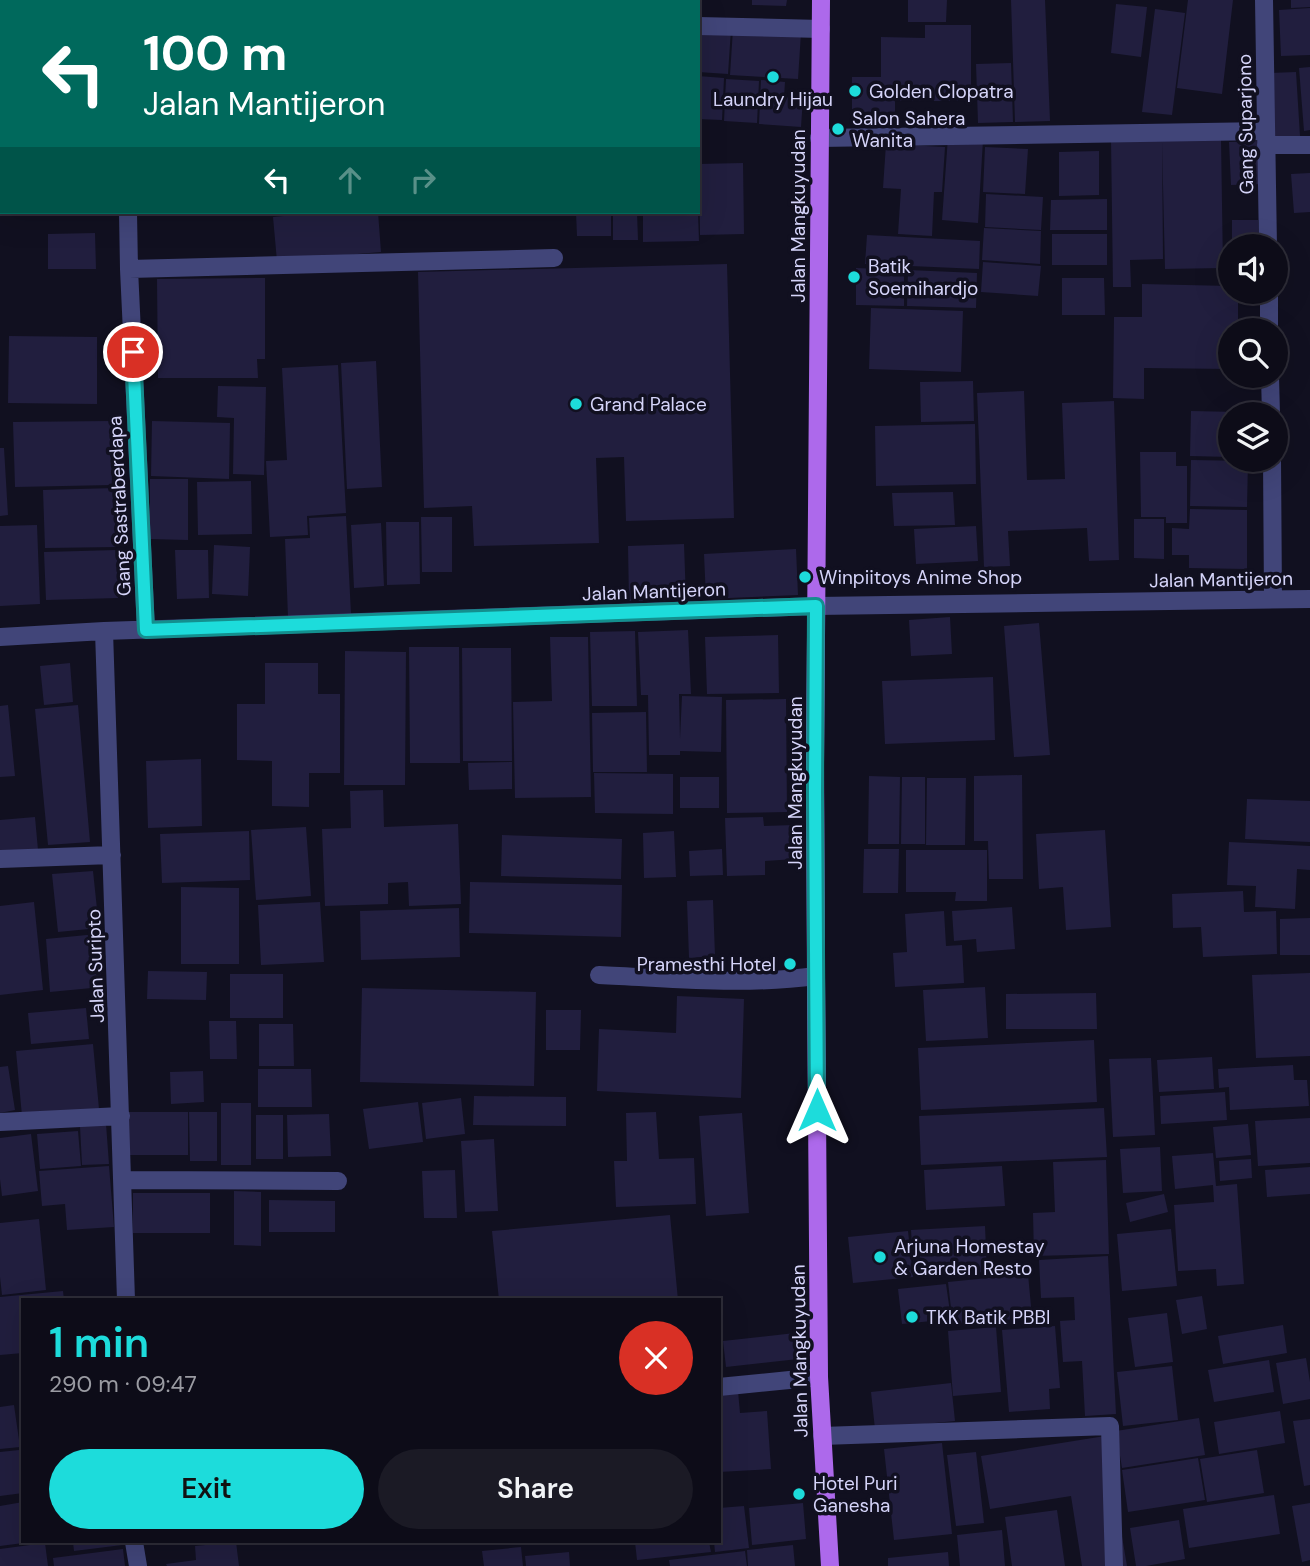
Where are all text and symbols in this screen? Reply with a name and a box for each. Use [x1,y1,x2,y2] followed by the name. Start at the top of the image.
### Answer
[143,21,287,85] text: 100 m
[28,28,119,119] icon: left
[1232,54,1259,194] street label: Gang Suparjono
[765,69,781,85] marker: Laundry Hijau
[869,79,1013,104] place label: Golden Clopatra
[143,83,385,125] text: Jalan Mantijeron
[847,83,863,99] marker: Golden Clopatra
[713,87,833,112] place label: Laundry Hijau
[852,106,965,153] place label: Salon Sahera Wanita
[830,121,846,137] marker: Salon Sahera Wanita
[786,129,811,303] street label: Jalan Mangkuyudan
[258,161,296,199] icon: left
[331,161,369,199] icon: ahead
[404,161,442,199] icon: right
[1218,234,1288,472] map controls
[1218,234,1288,304] button: sound
[868,254,978,301] place label: Batik Soemihardjo
[846,269,862,285] marker: Batik Soemihardjo
[1218,318,1288,388] button: search
[103,322,163,382] pin
[114,333,152,371] icon: arrive
[590,392,707,417] place label: Grand Palace
[568,396,584,412] marker: Grand Palace
[1218,402,1288,472] button: layers
[102,415,137,597] street label: Gang Sastraberdapa
[819,565,1022,590] place label: Winpiitoys Anime Shop
[1149,566,1293,593] street label: Jalan Mantijeron
[797,569,813,585] marker: Winpiitoys Anime Shop
[582,576,726,607] street label: Jalan Mantijeron
[783,696,808,870] street label: Jalan Mangkuyudan
[81,909,110,1023] street label: Jalan Suripto
[637,952,776,977] place label: Pramesthi Hotel
[782,956,798,972] marker: Pramesthi Hotel
[780,1073,854,1147] position arrow
[894,1234,1045,1281] place label: Arjuna Homestay & Garden Resto
[872,1249,888,1265] marker: Arjuna Homestay & Garden Resto
[785,1264,814,1438] street label: Jalan Mangkuyudan
[926,1305,1050,1330] place label: TKK Batik PBBI
[904,1309,920,1325] marker: TKK Batik PBBI
[49,1315,149,1370] text: 1 min
[619,1321,693,1395] button: close
[49,1369,197,1399] text: 290 m · 09:47
[49,1449,364,1529] button: Exit
[378,1449,693,1529] button: Share
[813,1471,898,1518] place label: Hotel Puri Ganesha
[791,1486,807,1502] marker: Hotel Puri Ganesha

